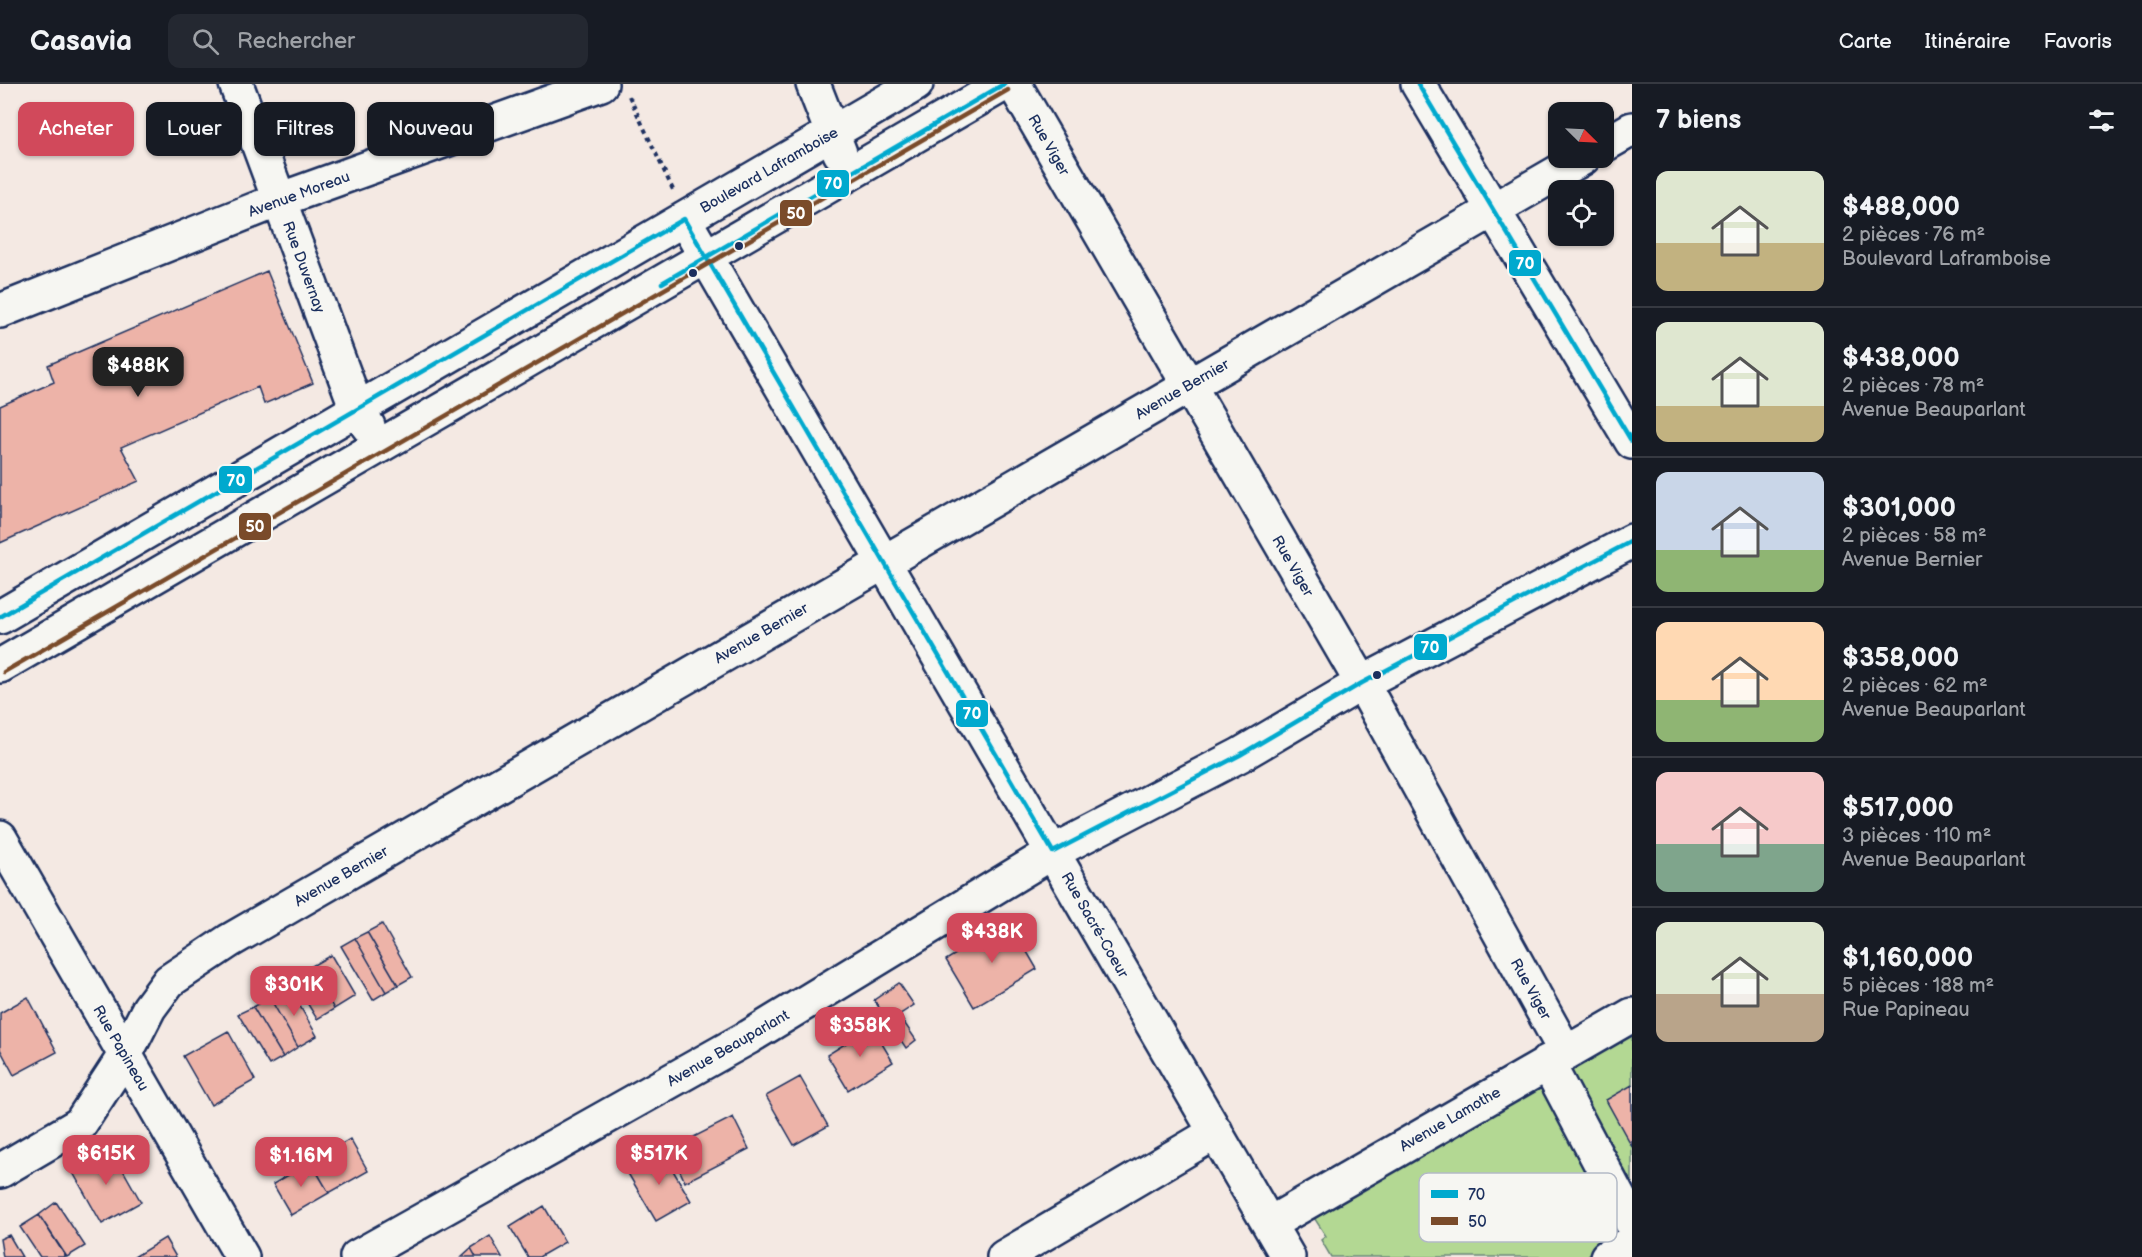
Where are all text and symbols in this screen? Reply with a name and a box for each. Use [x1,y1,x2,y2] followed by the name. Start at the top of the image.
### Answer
[168,14,588,68] search box
[30,25,132,58] text: Casavia
[189,25,222,58] icon: search
[237,28,355,55] text: Rechercher
[1839,29,1892,54] text: Carte
[1925,29,2011,54] text: Itinéraire
[2044,29,2112,54] text: Favoris
[18,102,134,156] chip: Acheter
[146,102,242,156] chip: Louer
[254,102,355,156] chip: Filtres
[367,102,494,156] chip: Nouveau
[1548,102,1614,168] north arrow
[1548,102,1614,246] map controls
[2085,104,2118,137] icon: filters
[1656,105,1741,136] text: 7 biens
[1024,111,1074,180] street label: Rue Viger
[697,123,842,218] street label: Boulevard Laframboise
[246,167,353,222] street label: Avenue Moreau
[816,169,850,198] line badge: 70
[824,175,842,194] text: 70
[1548,180,1614,246] button: locate
[1842,192,1960,223] text: $488,000
[1704,195,1776,267] icon: home
[779,199,813,227] line badge: 50
[786,205,806,224] text: 50
[278,219,329,316] street label: Rue Duvernay
[1842,223,1985,247] text: 2 pièces · 76 m²
[733,240,745,252] unlabelled marker
[1842,247,2051,271] text: Boulevard Laframboise
[1508,249,1542,277] line badge: 70
[1516,255,1534,274] text: 70
[687,267,699,279] unlabelled marker
[1842,343,1960,374] text: $438,000
[1704,346,1776,418] icon: home
[96,347,180,398] pin: $488K
[107,354,169,378] text: $488K
[1132,355,1233,424] street label: Avenue Bernier
[1842,374,1985,398] text: 2 pièces · 78 m²
[1842,398,2026,422] text: Avenue Beauparlant
[218,465,253,494] line badge: 70
[227,472,245,491] text: 70
[1842,493,1956,524] text: $301,000
[1704,496,1776,568] icon: home
[238,512,272,541] line badge: 50
[245,518,265,537] text: 50
[1842,524,1987,548] text: 2 pièces · 58 m²
[1268,532,1318,601] street label: Rue Viger
[1842,548,1982,572] text: Avenue Bernier
[711,599,812,668] street label: Avenue Bernier
[1413,633,1448,661] line badge: 70
[1421,639,1439,658] text: 70
[1842,643,1959,674] text: $358,000
[1704,646,1776,718] icon: home
[1371,669,1383,681] unlabelled marker
[1842,674,1988,698] text: 2 pièces · 62 m²
[1842,698,2026,722] text: Avenue Beauparlant
[955,699,989,728] line badge: 70
[963,705,981,724] text: 70
[1842,793,1954,824] text: $517,000
[1704,796,1776,868] icon: home
[1842,824,1991,848] text: 3 pièces · 110 m²
[291,842,392,911] street label: Avenue Bernier
[1842,848,2026,872] text: Avenue Beauparlant
[1057,869,1133,982] street label: Rue Sacré-Coeur
[950,913,1034,964] pin: $438K
[961,920,1023,944] text: $438K
[1842,943,1973,974] text: $1,160,000
[1704,946,1776,1018] icon: home
[1506,955,1555,1024] street label: Rue Viger
[252,966,336,1017] pin: $301K
[264,973,324,997] text: $301K
[1842,974,1994,998] text: 5 pièces · 188 m²
[1842,998,1970,1022] text: Rue Papineau
[88,1002,153,1094] street label: Rue Papineau
[664,1006,793,1091] street label: Avenue Beauparlant
[818,1007,902,1058] pin: $358K
[829,1014,891,1038] text: $358K
[1396,1083,1504,1156] street label: Avenue Lamothe
[64,1135,148,1186] pin: $615K
[617,1135,701,1186] pin: $517K
[252,1137,350,1188] pin: $1.16M
[77,1142,135,1166] text: $615K
[630,1142,688,1166] text: $517K
[269,1144,333,1168] text: $1.16M
[1419,1173,1617,1242] legend
[1468,1186,1485,1205] text: 70
[1468,1213,1487,1232] text: 50

